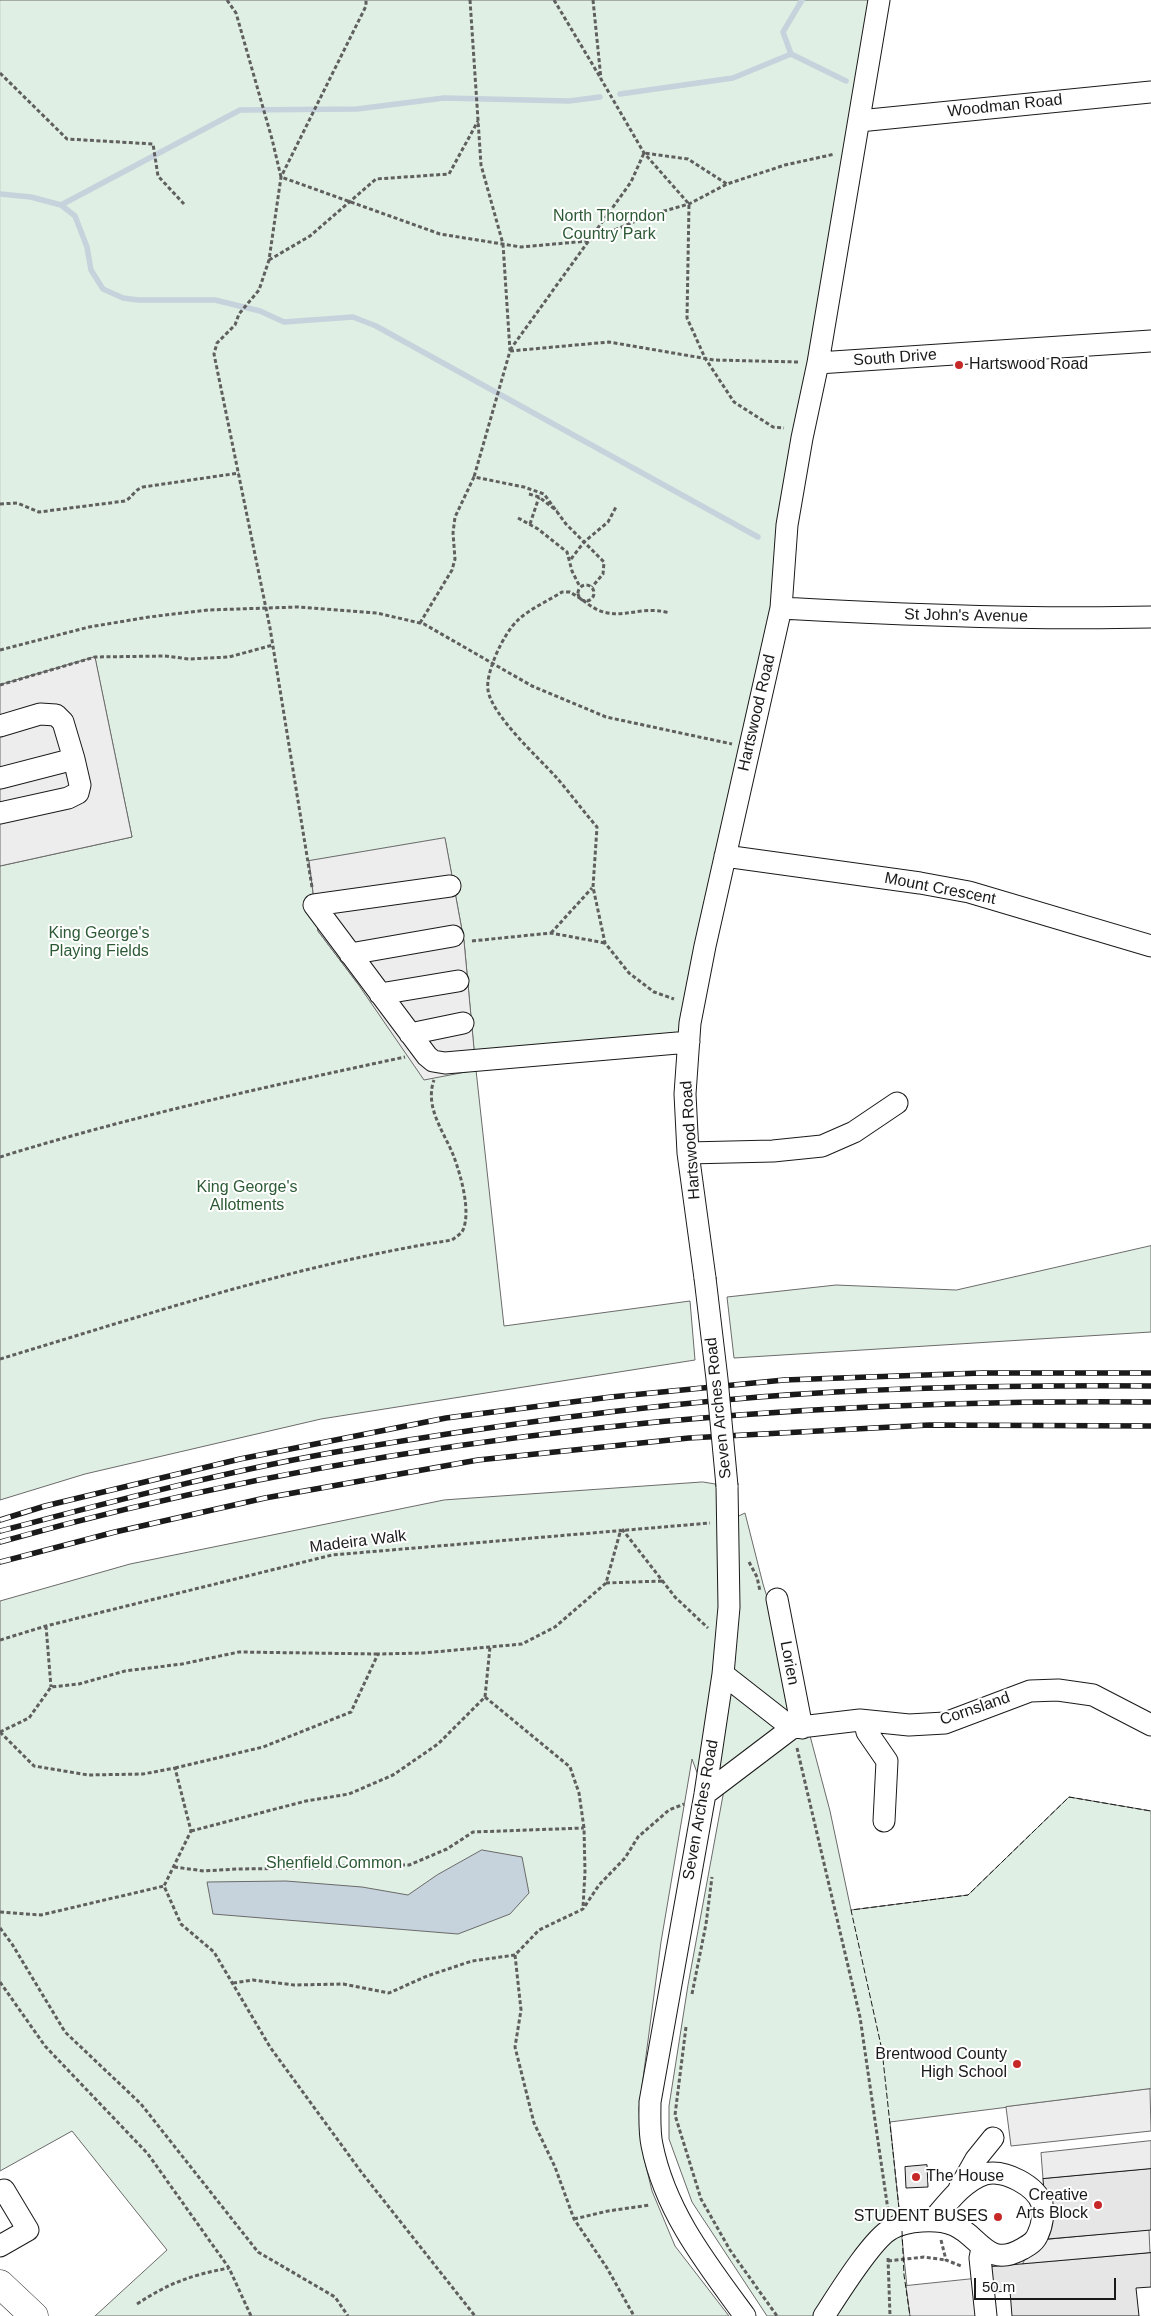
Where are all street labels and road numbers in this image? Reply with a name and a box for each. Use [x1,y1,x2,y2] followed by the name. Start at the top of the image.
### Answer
[947,90,1063,122] street label: Woodman Road
[853,346,937,370] street label: South Drive
[904,605,1028,627] street label: St John's Avenue
[734,653,780,773] street label: Hartswood Road
[883,869,997,909] street label: Mount Crescent
[677,1080,705,1200] street label: Hartswood Road
[702,1336,736,1480] street label: Seven Arches Road
[309,1527,407,1557] street label: Madeira Walk
[775,1639,803,1687] street label: Lorien
[937,1688,1013,1730] street label: Cornsland
[679,1738,723,1882] street label: Seven Arches Road

